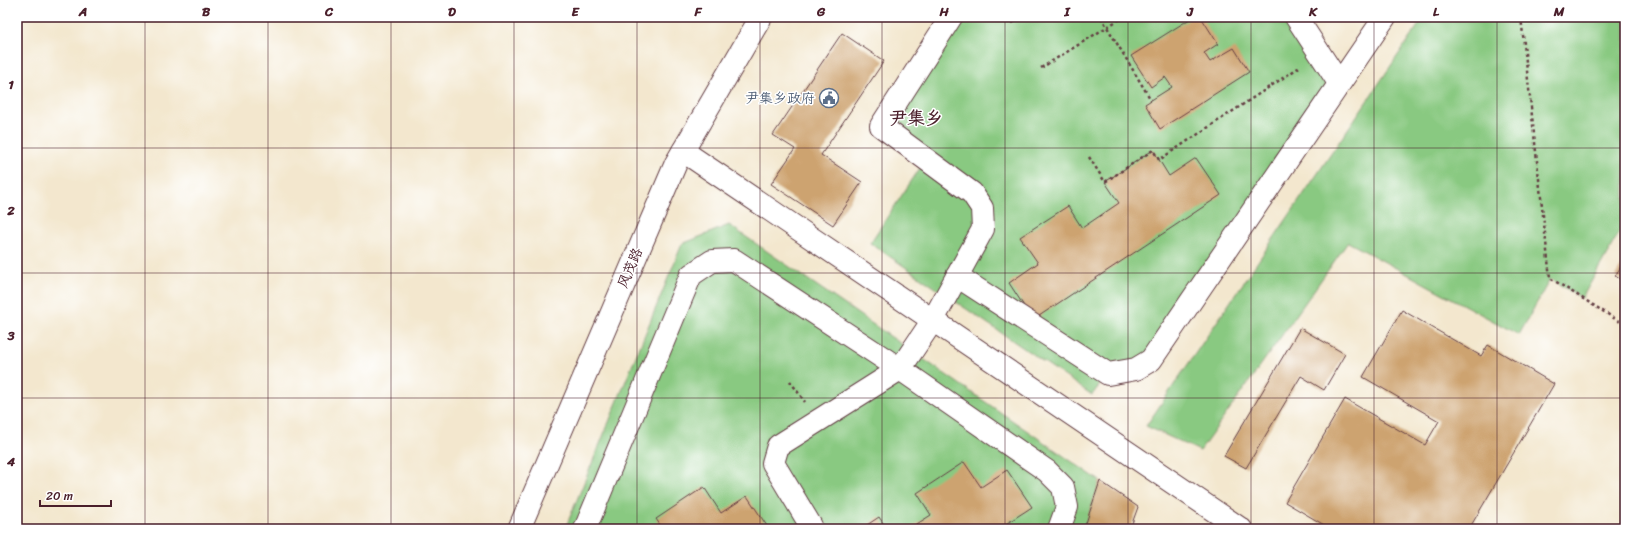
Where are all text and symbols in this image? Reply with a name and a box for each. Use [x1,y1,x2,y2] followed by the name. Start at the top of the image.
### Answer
[78,0,87,23] text: A
[202,0,211,23] text: B
[324,0,334,23] text: C
[448,0,456,23] text: D
[571,0,580,23] text: E
[693,0,702,23] text: F
[816,0,826,23] text: G
[938,0,949,23] text: H
[1063,0,1071,23] text: I
[1186,0,1194,23] text: J
[1308,0,1318,23] text: K
[1433,0,1440,23] text: L
[1553,0,1565,23] text: M
[8,73,14,96] text: 1
[745,86,815,111] place label: 尹集乡政府
[818,87,840,109] public building icon: 尹集乡政府
[889,102,943,134] district label: 尹集乡
[6,199,15,222] text: 2
[610,244,650,292] street label: 风茂路
[6,324,15,347] text: 3
[6,450,16,473] text: 4
[40,482,111,508] scale bar
[46,485,73,507] text: 20 m

